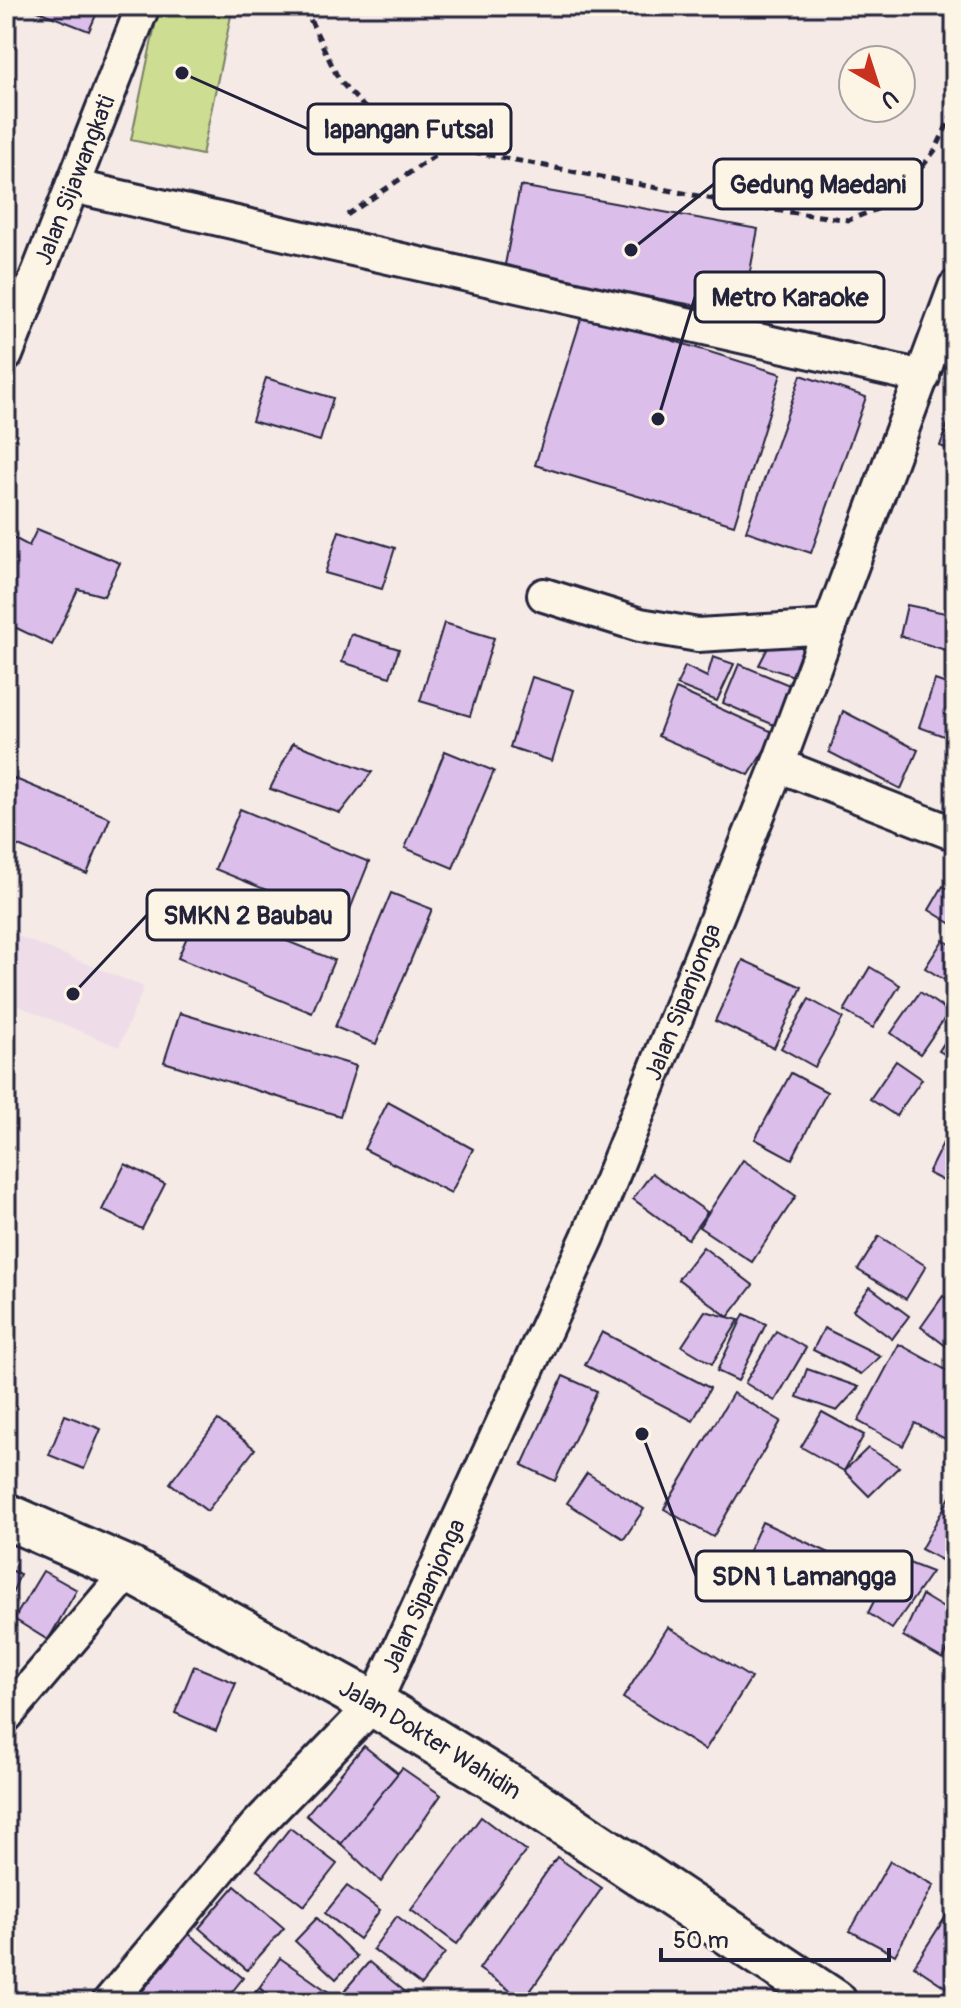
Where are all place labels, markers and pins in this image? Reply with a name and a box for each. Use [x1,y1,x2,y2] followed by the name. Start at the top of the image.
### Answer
[308,104,511,154] callout: lapangan Futsal
[714,159,922,209] callout: Gedung Maedani
[695,272,884,322] callout: Metro Karaoke
[147,890,349,940] callout: SMKN 2 Baubau
[696,1551,912,1601] callout: SDN 1 Lamangga

